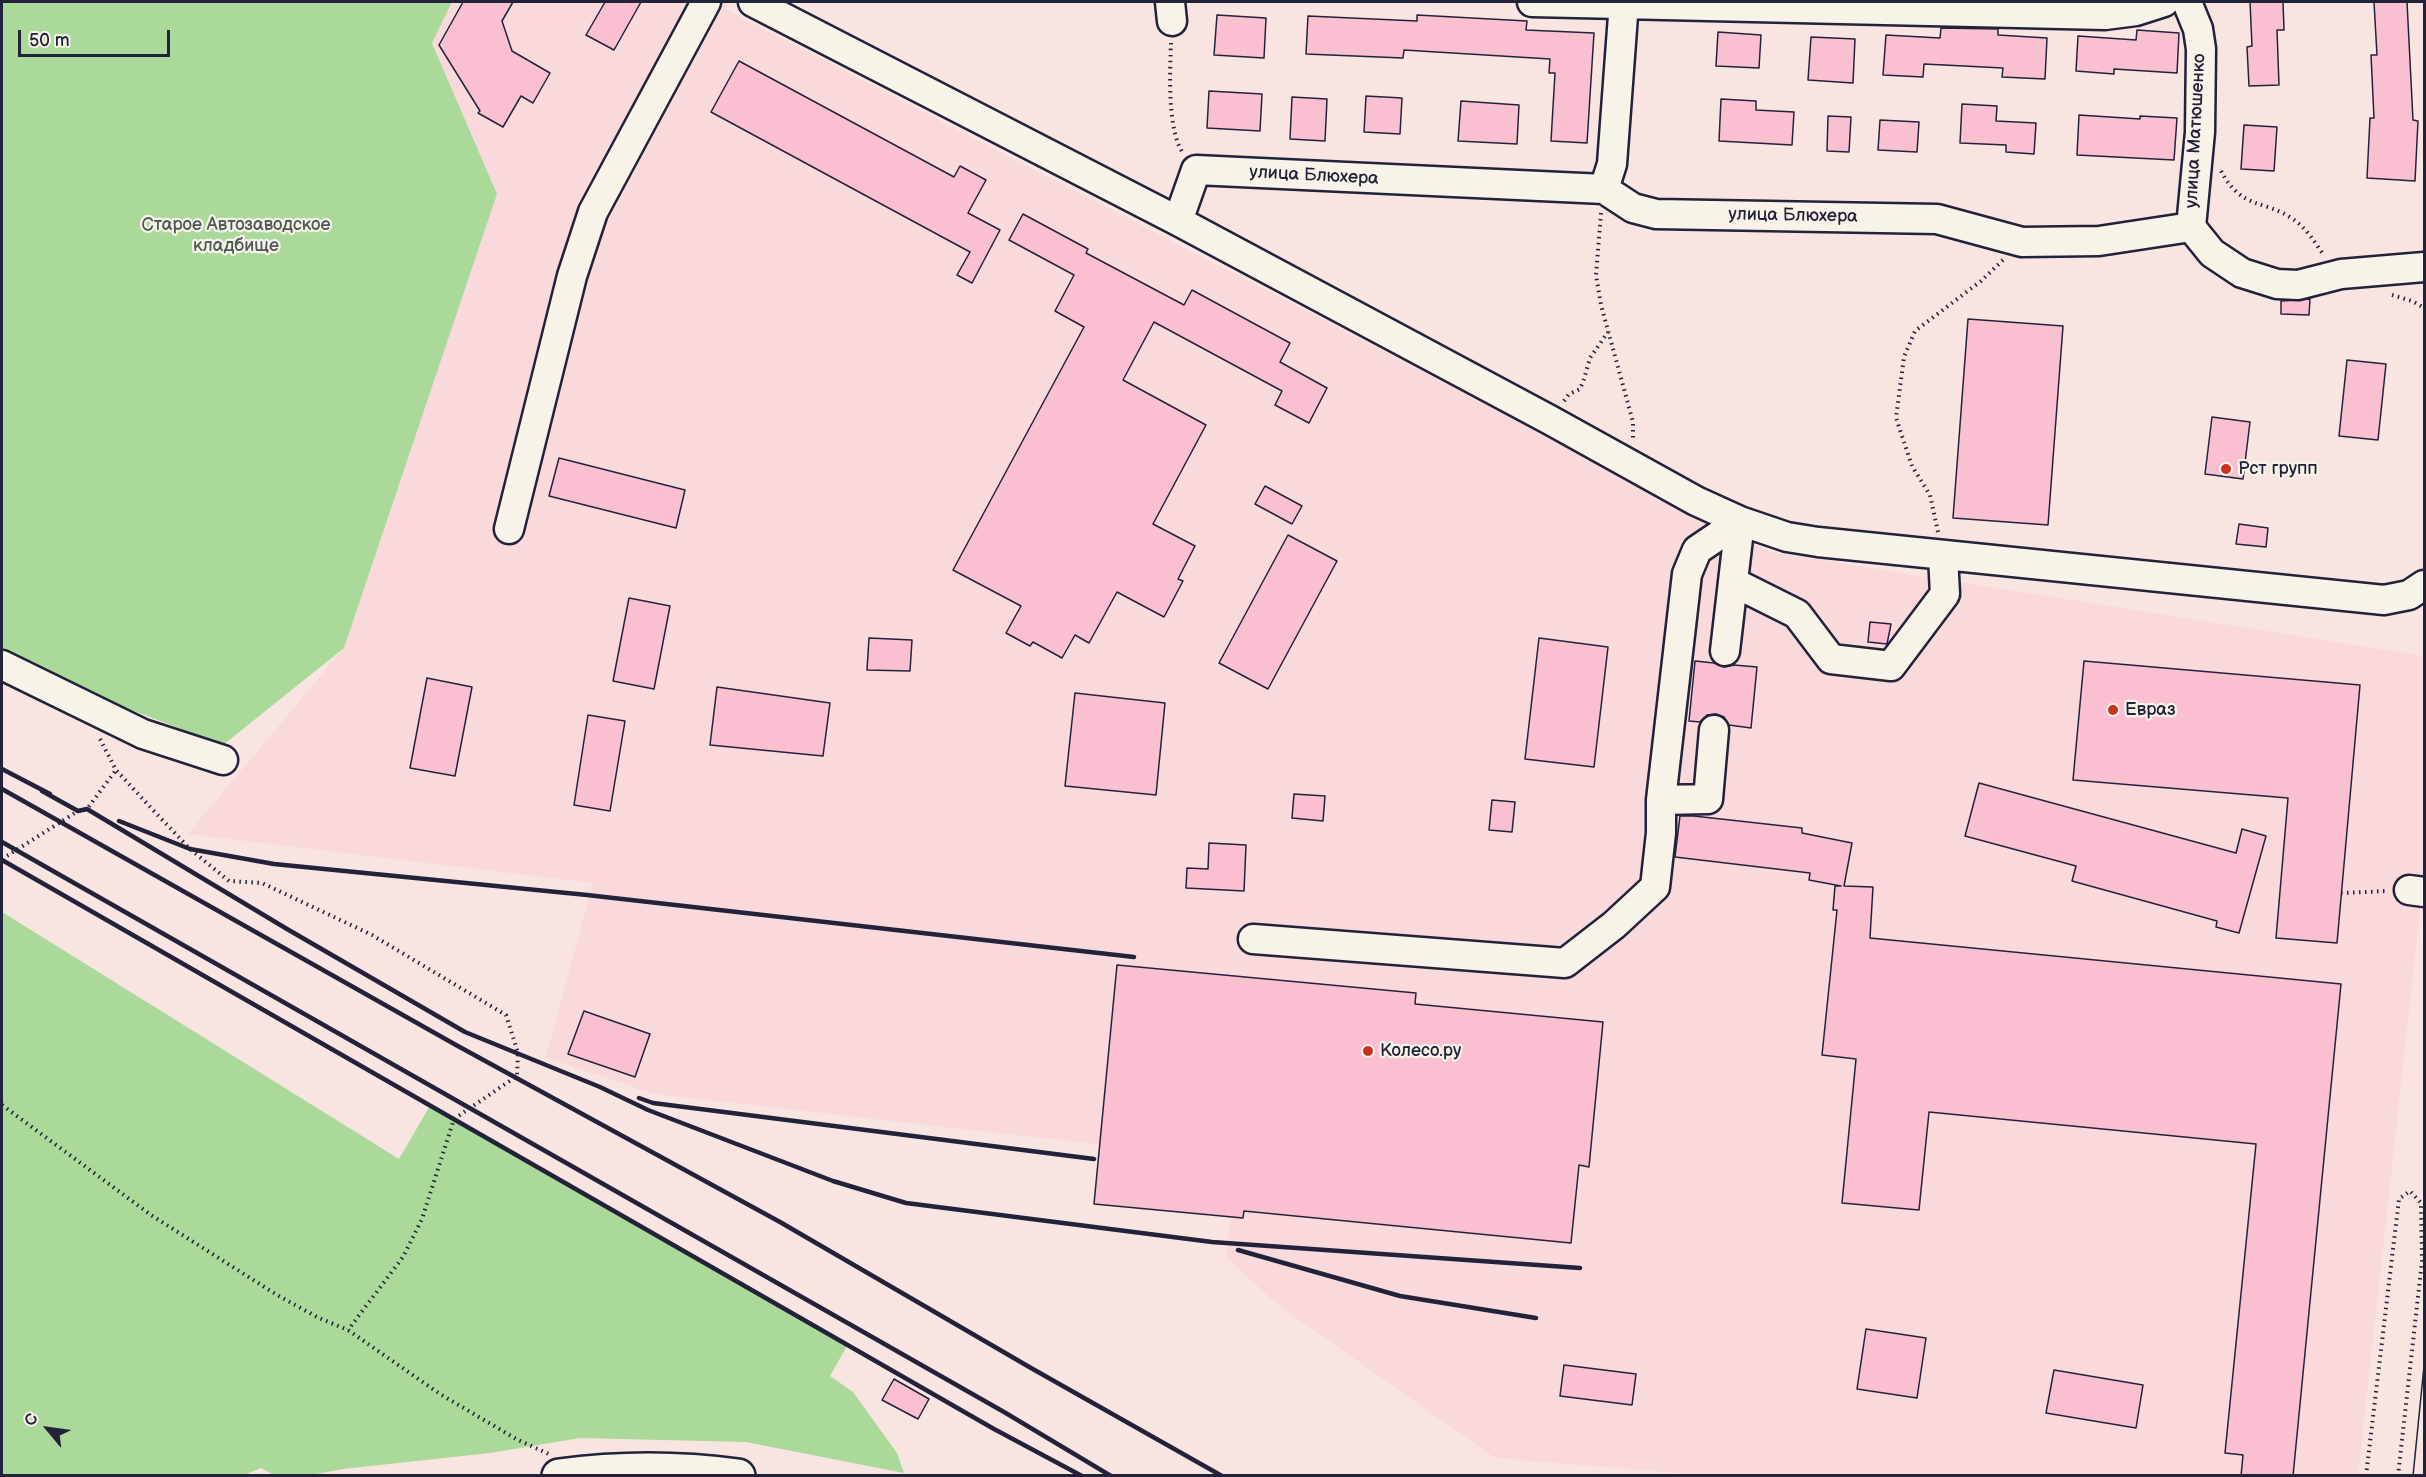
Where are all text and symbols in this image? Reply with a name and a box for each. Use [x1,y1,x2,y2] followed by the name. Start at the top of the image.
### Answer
[21,18,172,56] scale bar
[29,30,70,51] text: 50 m
[2181,53,2211,209] street label: улица Матюшенко
[1249,162,1379,190] street label: улица Блюхера
[1728,204,1858,228] street label: улица Блюхера
[142,214,330,256] park label: Старое Автозаводское кладбище
[2238,458,2318,480] place label: Рст групп
[2219,462,2233,476] marker: Рст групп
[2125,699,2176,721] place label: Евраз
[2106,703,2120,717] marker: Евраз
[1380,1040,1461,1062] place label: Колесо.ру
[1361,1044,1375,1058] marker: Колесо.ру
[18,1399,78,1459] north arrow
[21,1411,43,1430] text: С

